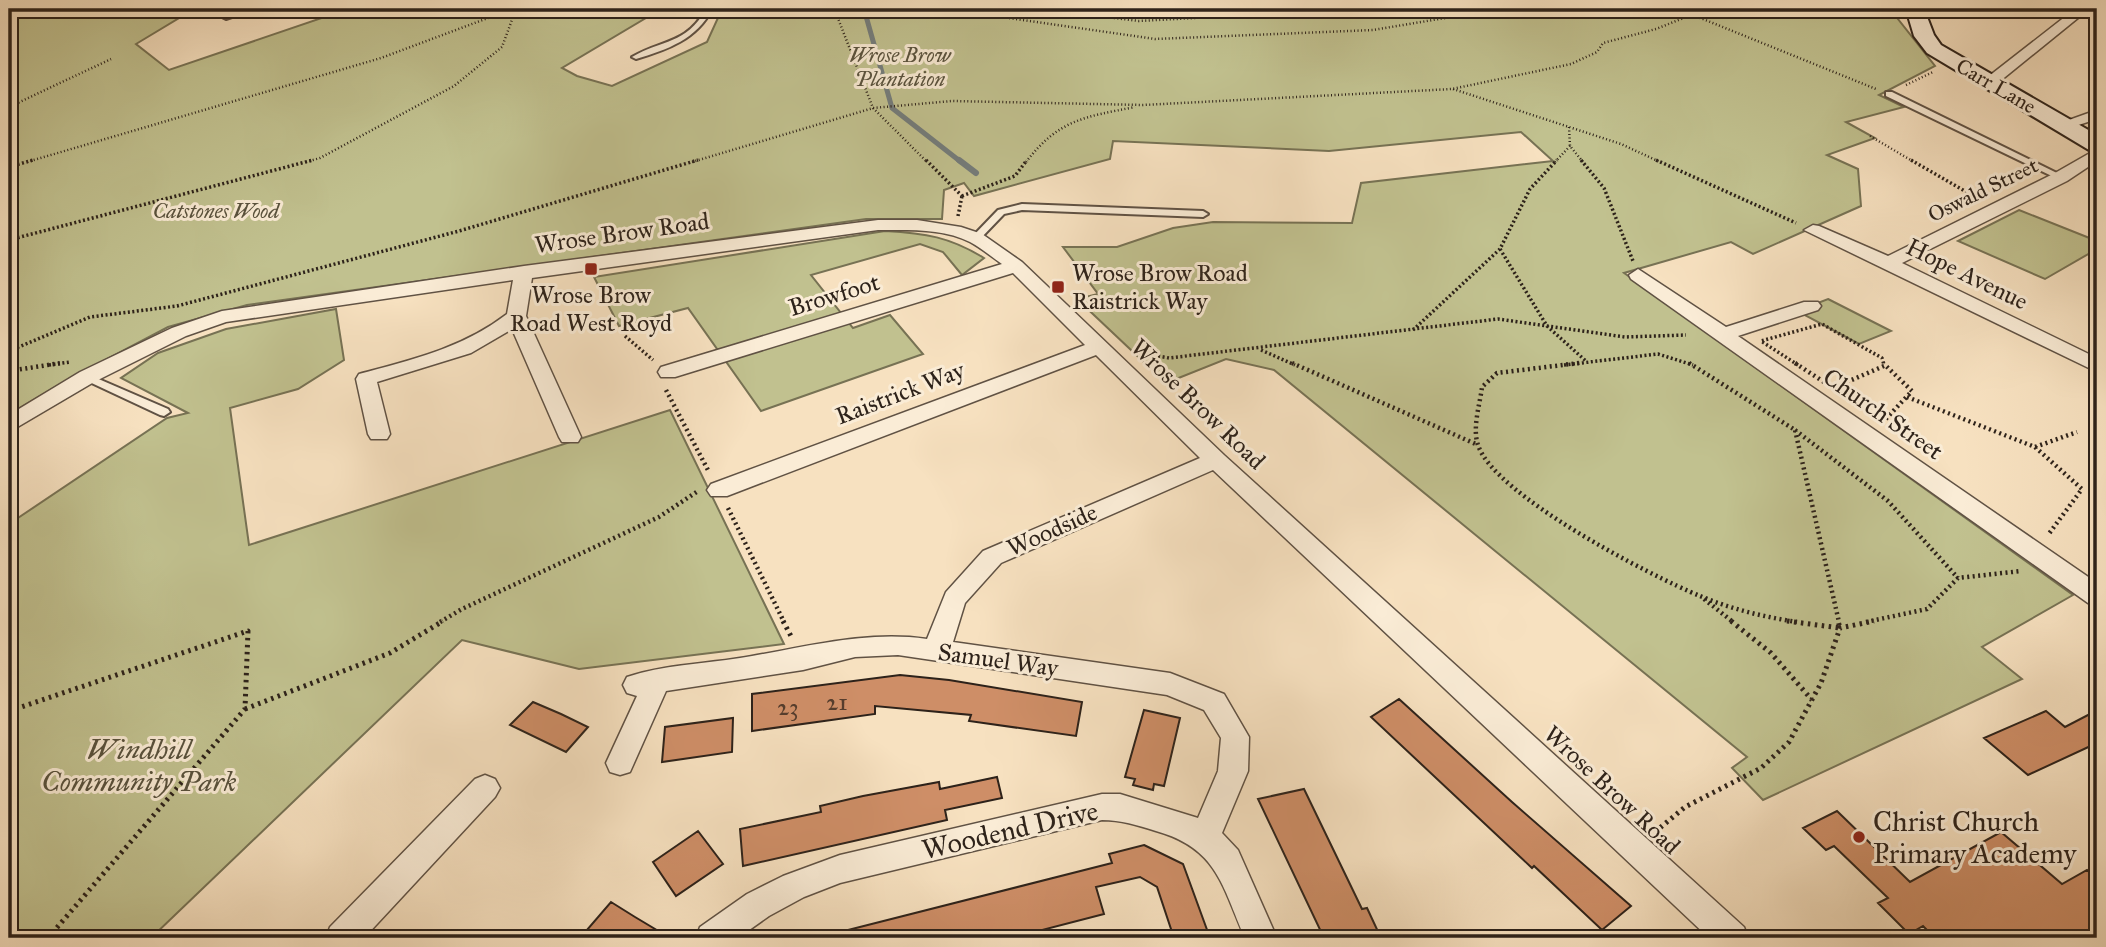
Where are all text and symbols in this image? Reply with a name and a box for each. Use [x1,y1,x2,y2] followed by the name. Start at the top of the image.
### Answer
[849,42,952,92] park label: Wrose Brow Plantation
[1951,53,2041,119] street label: Carr Lane
[1924,152,2043,228] street label: Oswald Street
[153,198,281,224] park label: Catstones Wood
[533,206,711,260] street label: Wrose Brow Road
[1901,232,2033,316] street label: Hope Avenue
[1072,258,1248,316] place label: Wrose Brow Road Raistrick Way
[583,261,599,277] marker: Wrose Brow Road West Royd
[785,267,884,323] street label: Browfoot
[1050,279,1066,295] marker: Wrose Brow Road Raistrick Way
[510,280,672,338] place label: Wrose Brow Road West Royd
[1124,332,1272,476] street label: Wrose Brow Road
[831,354,969,431] street label: Raistrick Way
[1817,362,1949,467] street label: Church Street
[1002,497,1102,563] street label: Woodside
[936,637,1061,683] street label: Samuel Way
[826,687,848,717] house number: 21
[777,692,799,722] house number: 23
[1538,719,1686,861] street label: Wrose Brow Road
[42,732,237,799] park label: Windhill Community Park
[918,793,1102,867] street label: Woodend Drive
[1873,804,2077,871] place label: Christ Church Primary Academy
[1851,829,1867,845] marker: Christ Church Primary Academy

